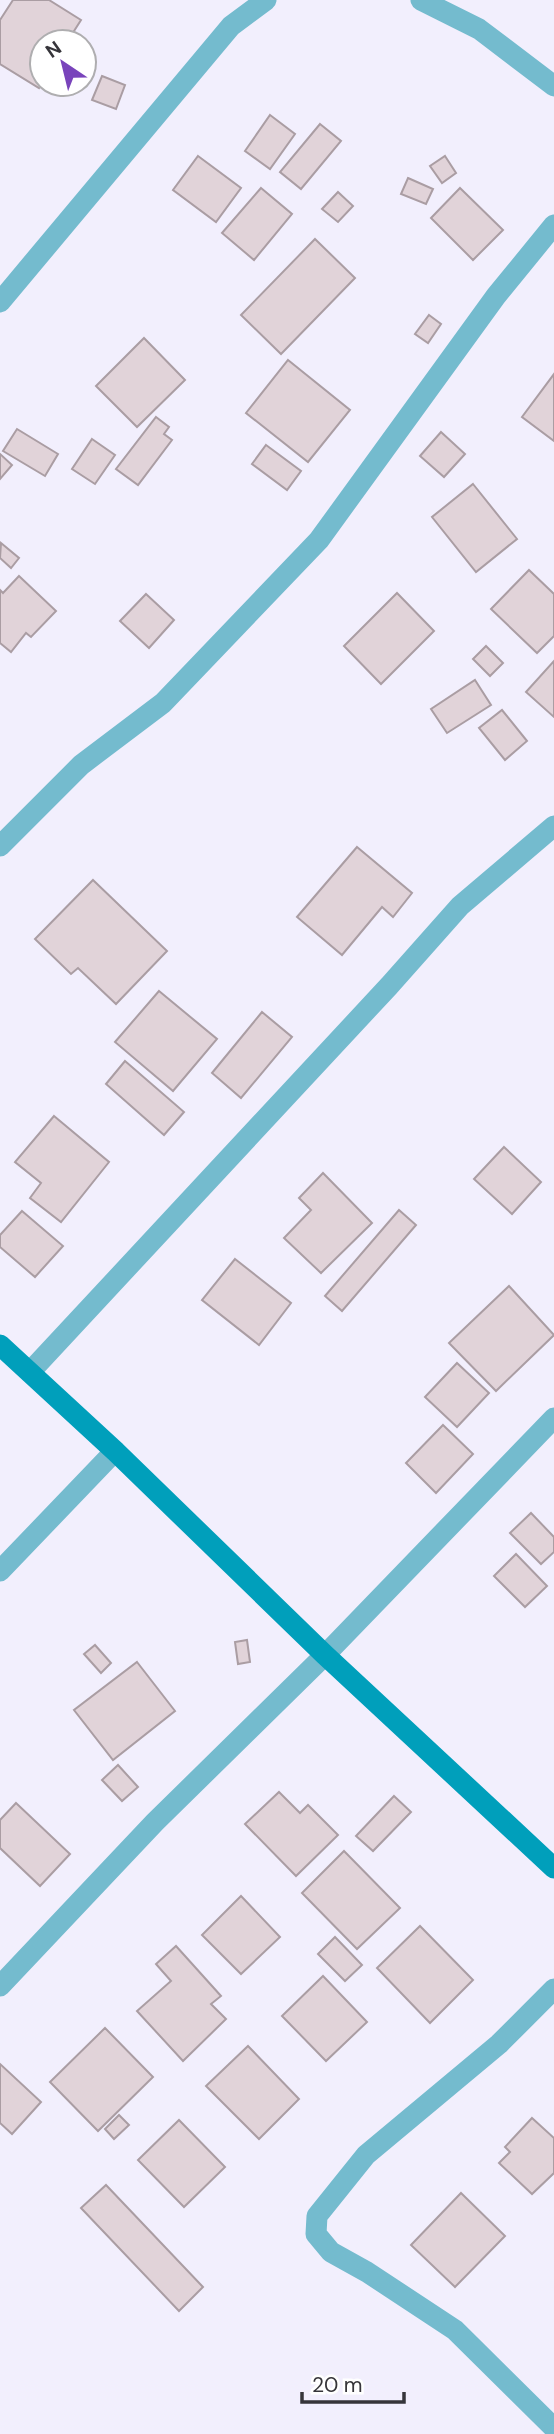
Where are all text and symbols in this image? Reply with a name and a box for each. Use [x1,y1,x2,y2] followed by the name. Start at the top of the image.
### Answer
[28,28,98,98] north arrow
[41,35,66,64] text: N
[302,2360,404,2404] scale bar
[312,2371,363,2399] text: 20 m

